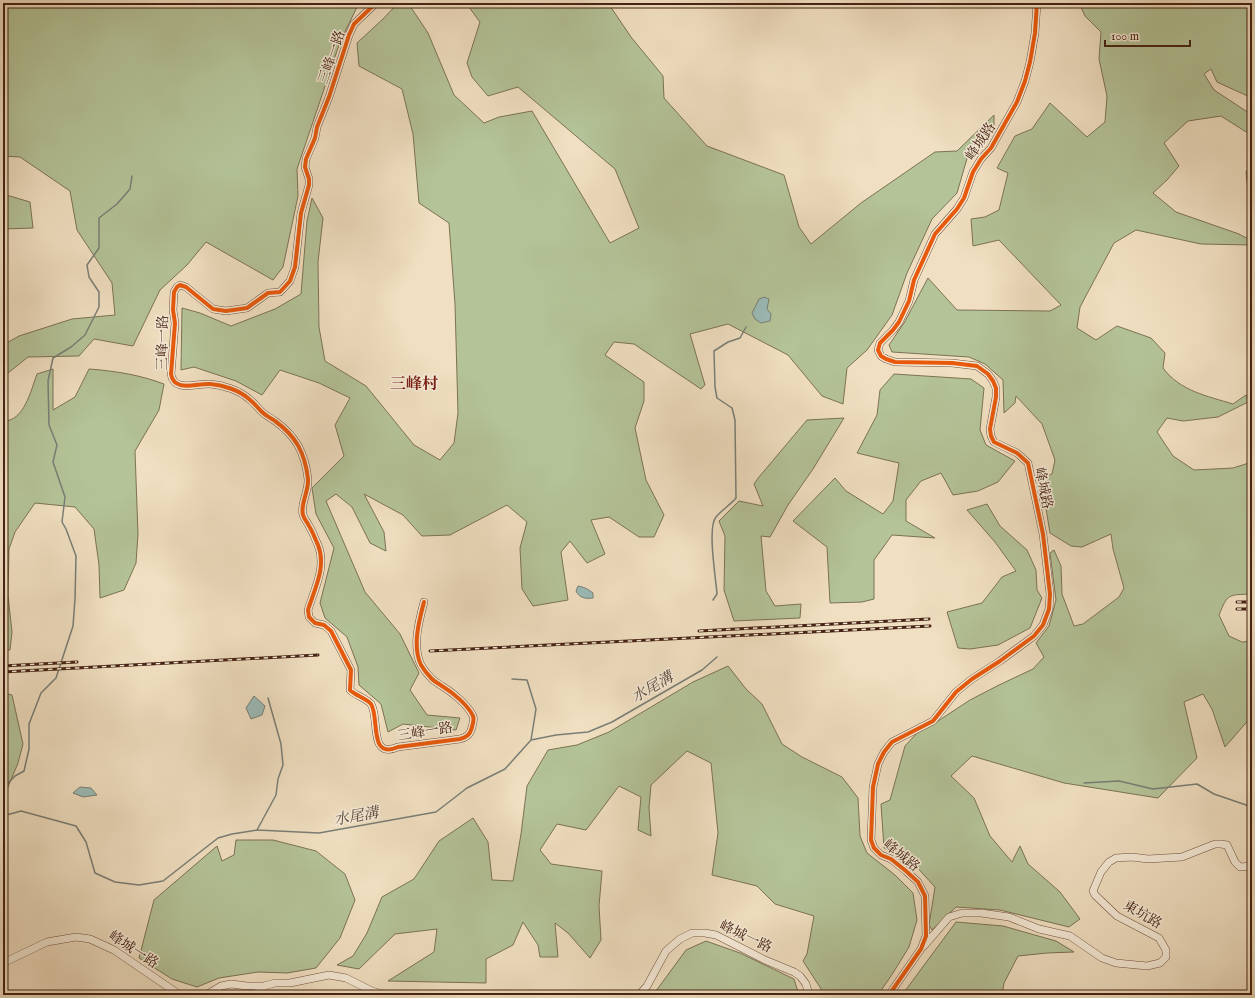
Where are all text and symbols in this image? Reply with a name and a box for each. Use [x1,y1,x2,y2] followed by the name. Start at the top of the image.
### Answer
[1105,22,1190,48] scale bar
[314,28,350,87] street label: 三峰一路
[1111,29,1139,44] text: 100 m
[962,119,1000,164] street label: 峰城路
[154,315,172,371] street label: 三峰一路
[390,375,438,395] district label: 三峰村
[1030,466,1056,511] street label: 峰城路
[628,667,678,707] water label: 水尾溝
[396,719,454,745] street label: 三峰一路
[332,803,382,830] water label: 水尾溝
[879,836,923,876] street label: 峰城路
[1120,897,1165,933] street label: 東坑路
[716,917,775,957] street label: 峰城一路
[105,927,162,973] street label: 峰城一路

